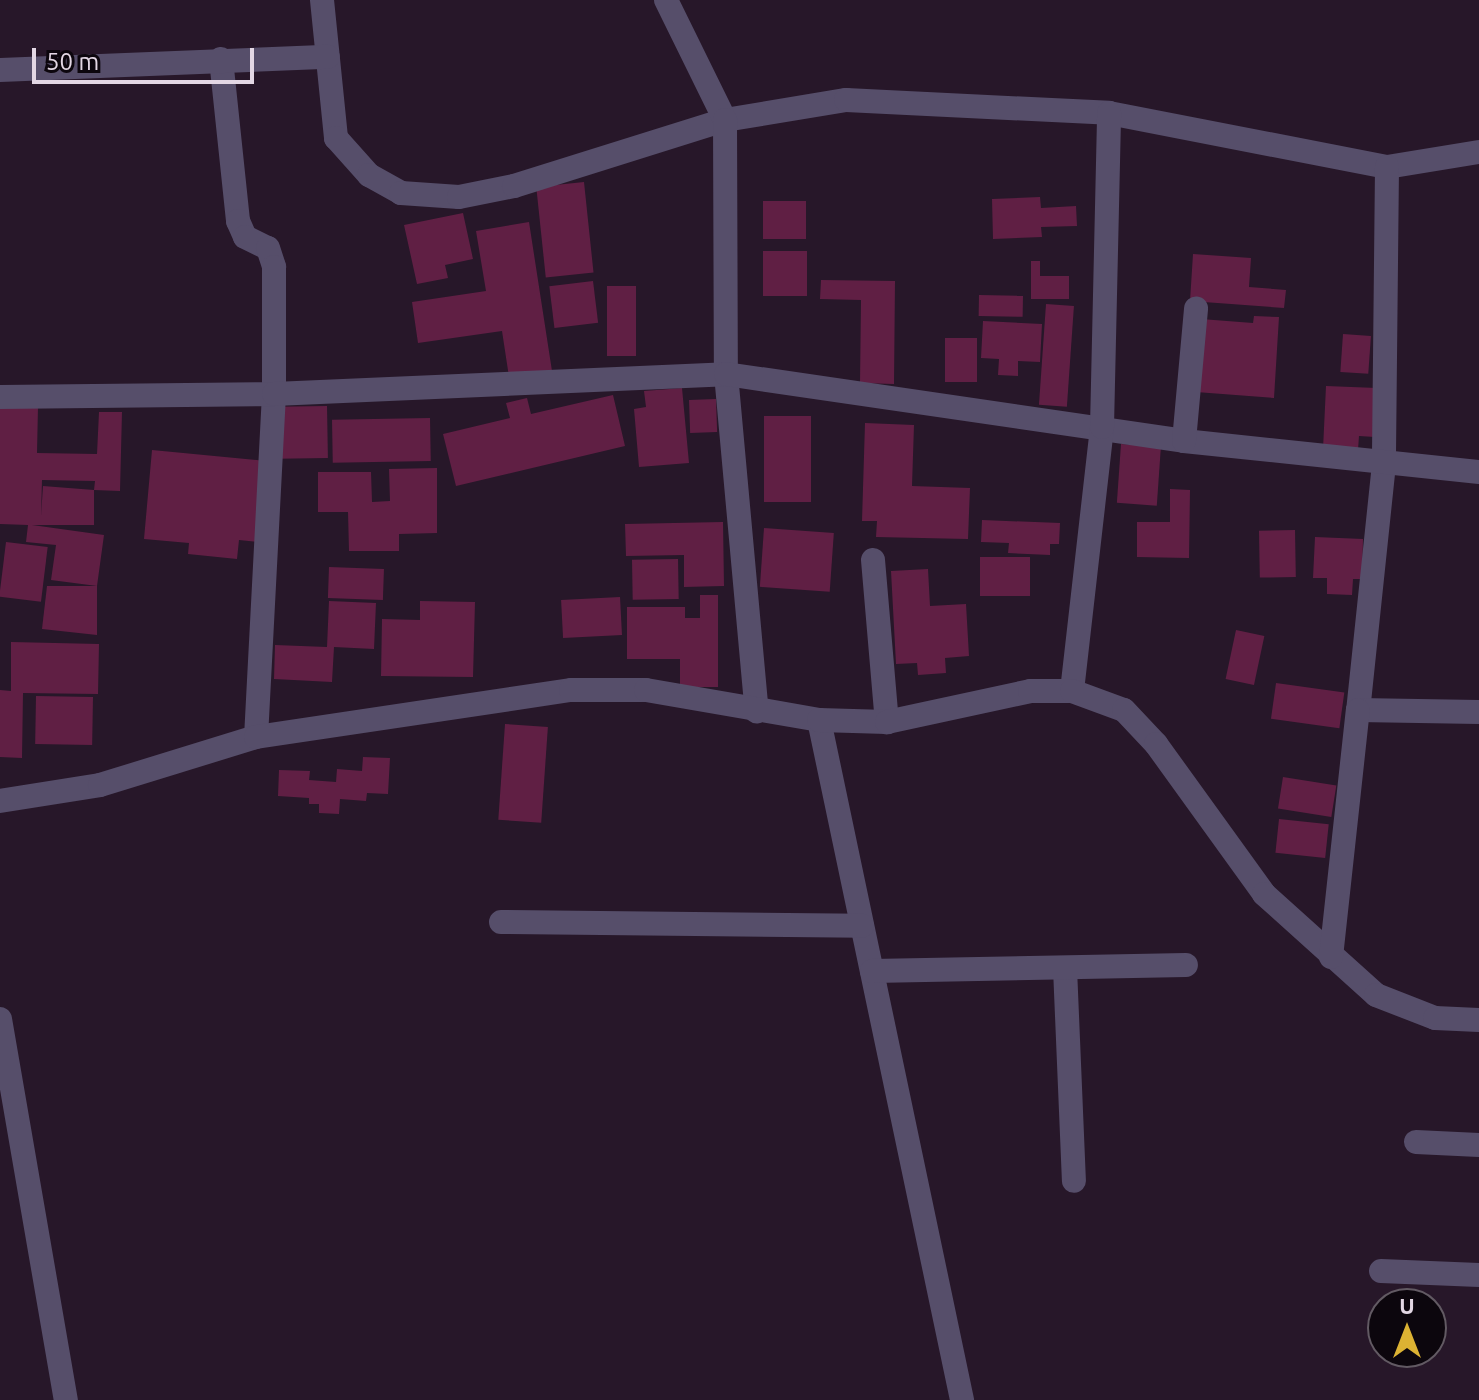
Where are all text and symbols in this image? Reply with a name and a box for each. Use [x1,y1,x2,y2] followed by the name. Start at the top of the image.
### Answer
[36,32,258,82] scale bar
[46,48,99,75] text: 50 m
[1367,1288,1447,1368] north arrow
[1399,1293,1415,1318] text: U

